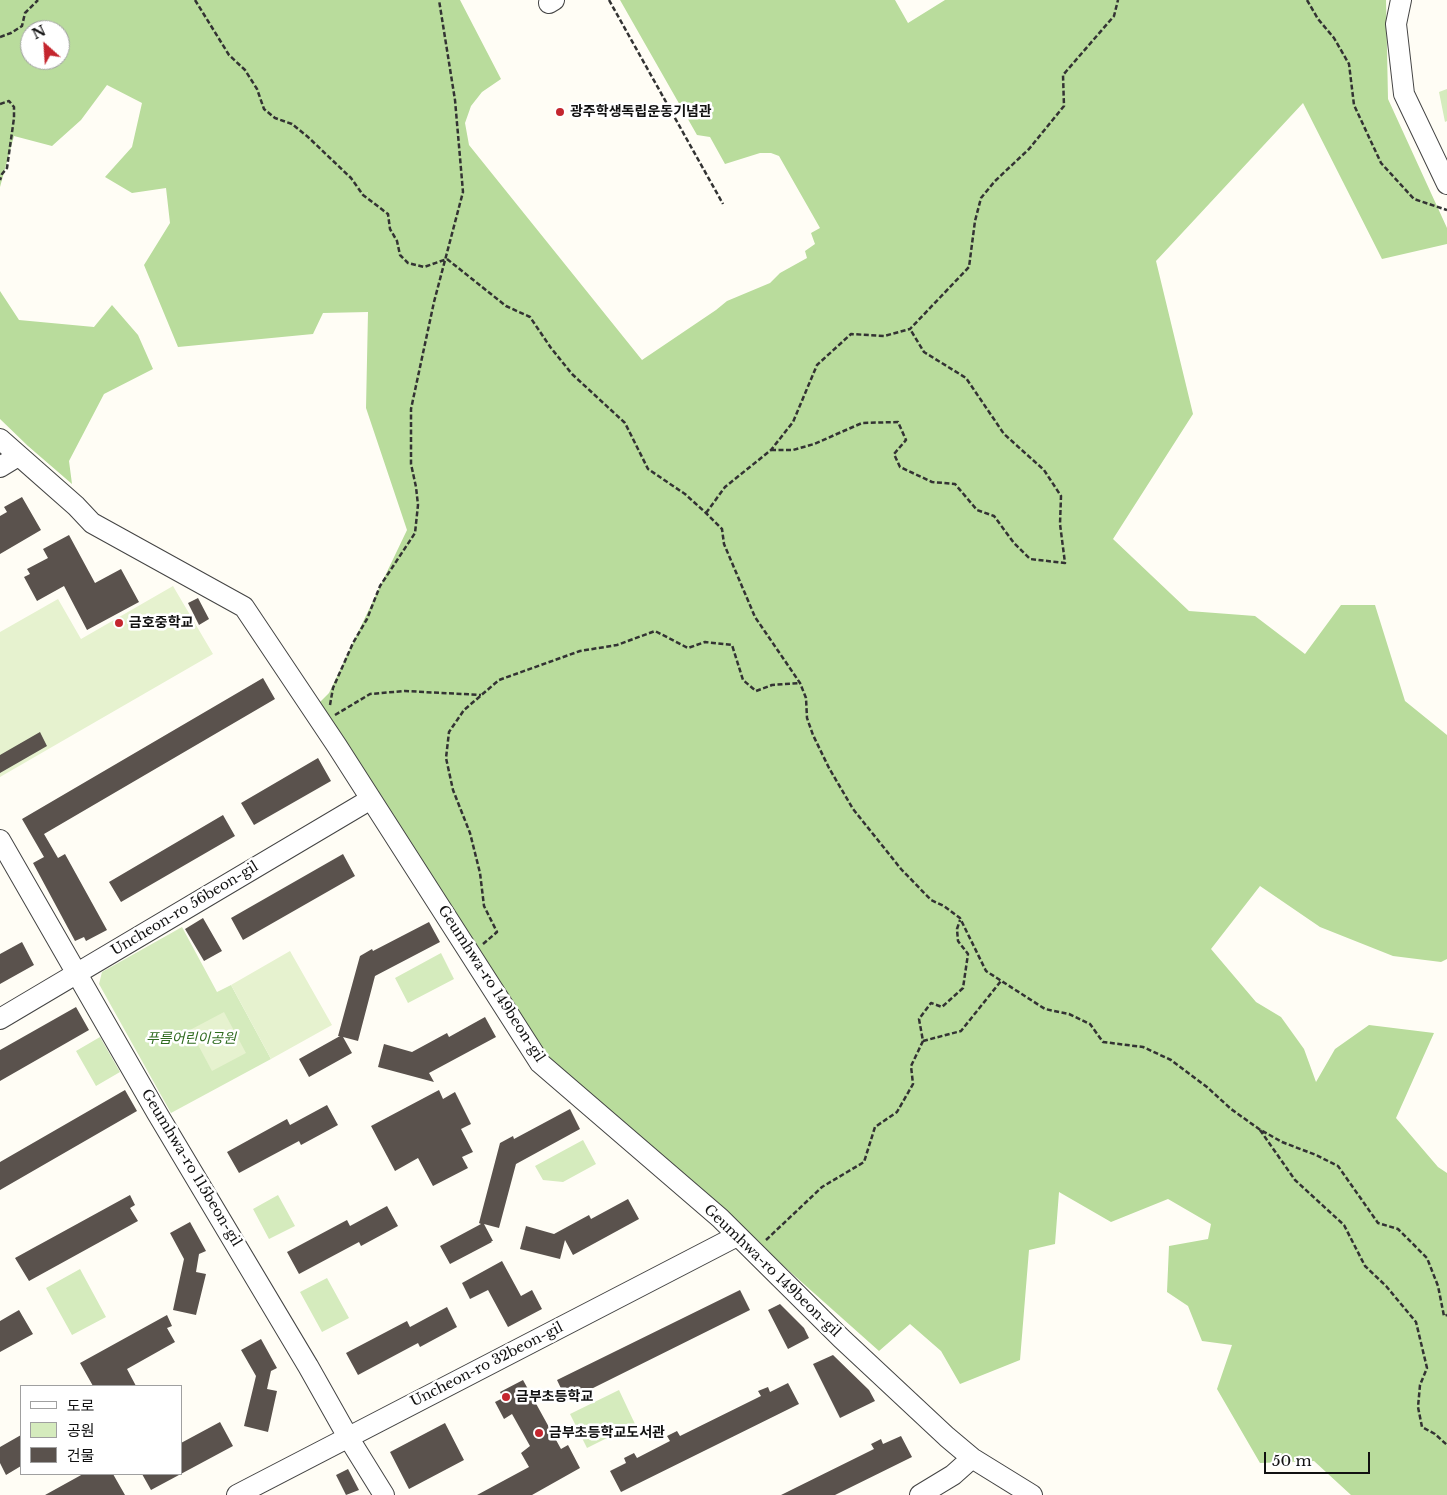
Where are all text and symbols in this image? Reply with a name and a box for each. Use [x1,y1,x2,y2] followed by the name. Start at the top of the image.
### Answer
[20,20,70,70] north arrow
[29,21,49,43] text: N
[570,104,712,120] place label: 광주학생독립운동기념관
[554,106,566,118] marker: 광주학생독립운동기념관
[129,615,193,631] place label: 금호중학교
[113,617,125,629] marker: 금호중학교
[108,858,262,960] street label: Uncheon-ro 56beon-gil
[434,903,548,1065] street label: Geumhwa-ro 149beon-gil
[146,1031,236,1047] park label: 푸름어린이공원
[137,1086,245,1250] street label: Geumhwa-ro 115beon-gil
[700,1201,844,1341] street label: Geumhwa-ro 149beon-gil
[408,1319,566,1411] street label: Uncheon-ro 32beon-gil
[20,1385,182,1475] legend
[516,1389,593,1405] place label: 금부초등학교
[500,1391,512,1403] marker: 금부초등학교
[67,1396,95,1415] text: 도로
[67,1421,95,1440] text: 공원
[549,1425,665,1441] place label: 금부초등학교도서관
[533,1427,545,1439] marker: 금부초등학교도서관
[1267,1442,1373,1474] scale bar
[67,1446,95,1465] text: 건물
[1272,1451,1312,1470] text: 50 m

